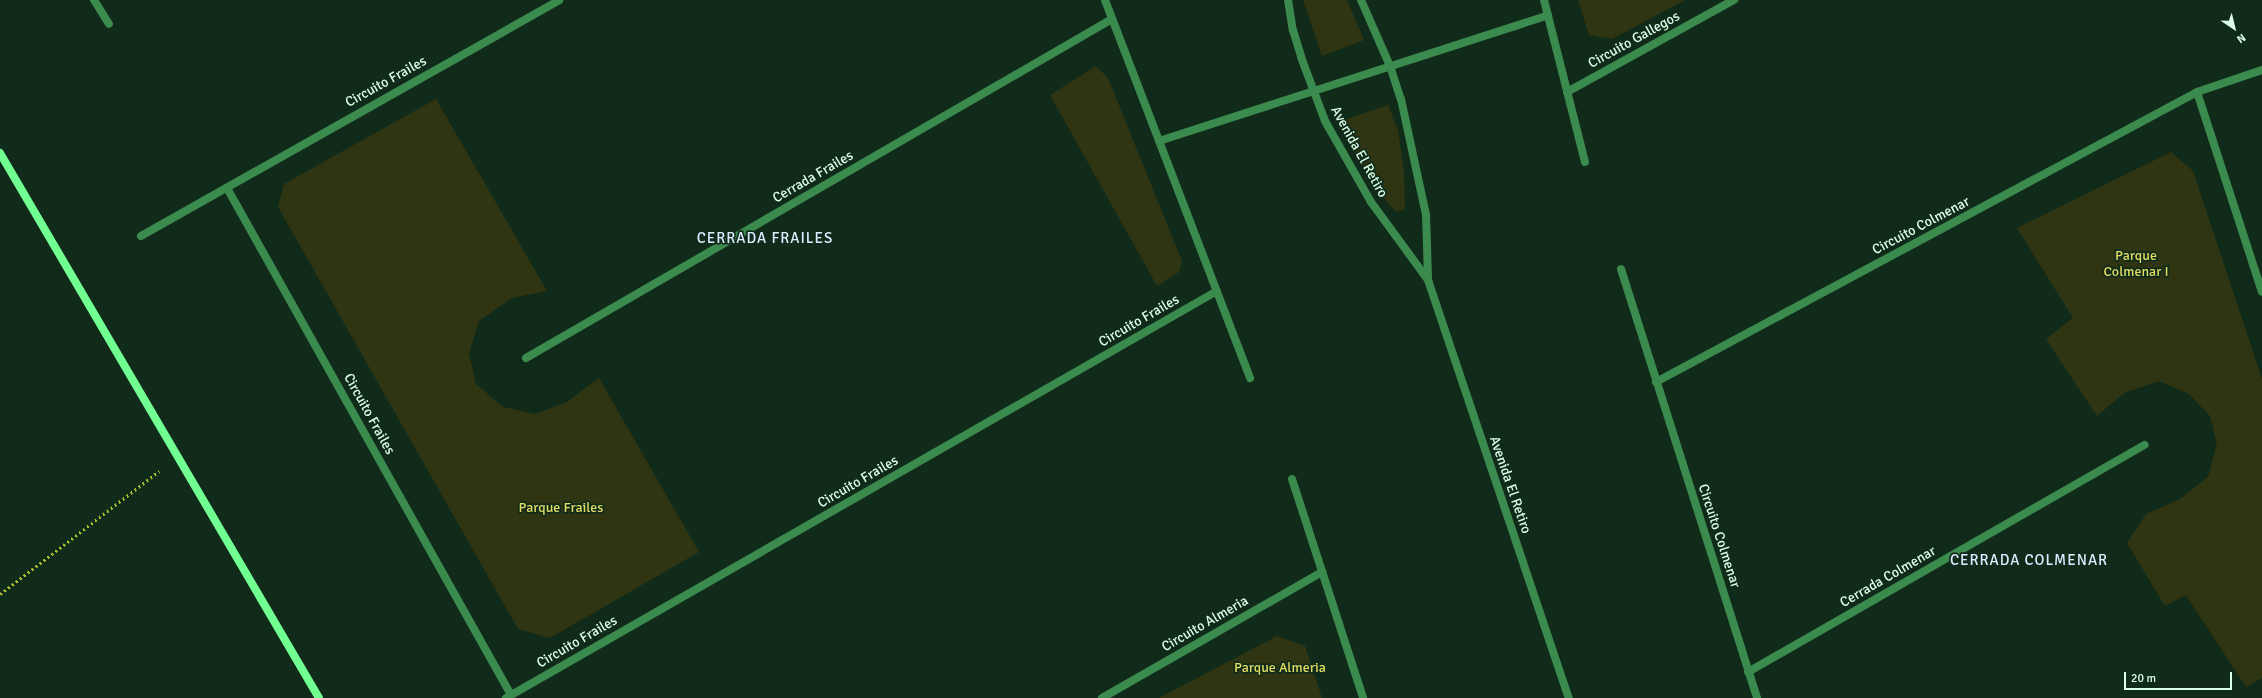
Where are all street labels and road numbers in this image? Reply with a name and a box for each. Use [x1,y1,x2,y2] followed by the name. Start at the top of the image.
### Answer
[1585,8,1683,72] street label: Circuito Gallegos
[342,53,430,111] street label: Circuito Frailes
[1327,103,1391,201] street label: Avenida El Retiro
[770,147,856,207] street label: Cerrada Frailes
[1869,193,1973,259] street label: Circuito Colmenar
[1096,291,1182,351] street label: Circuito Frailes
[340,370,398,458] street label: Circuito Frailes
[1485,434,1535,536] street label: Avenida El Retiro
[815,452,901,512] street label: Circuito Frailes
[1694,482,1744,590] street label: Circuito Colmenar
[1837,543,1939,611] street label: Cerrada Colmenar
[1159,592,1251,656] street label: Circuito Almeria
[534,612,620,672] street label: Circuito Frailes

